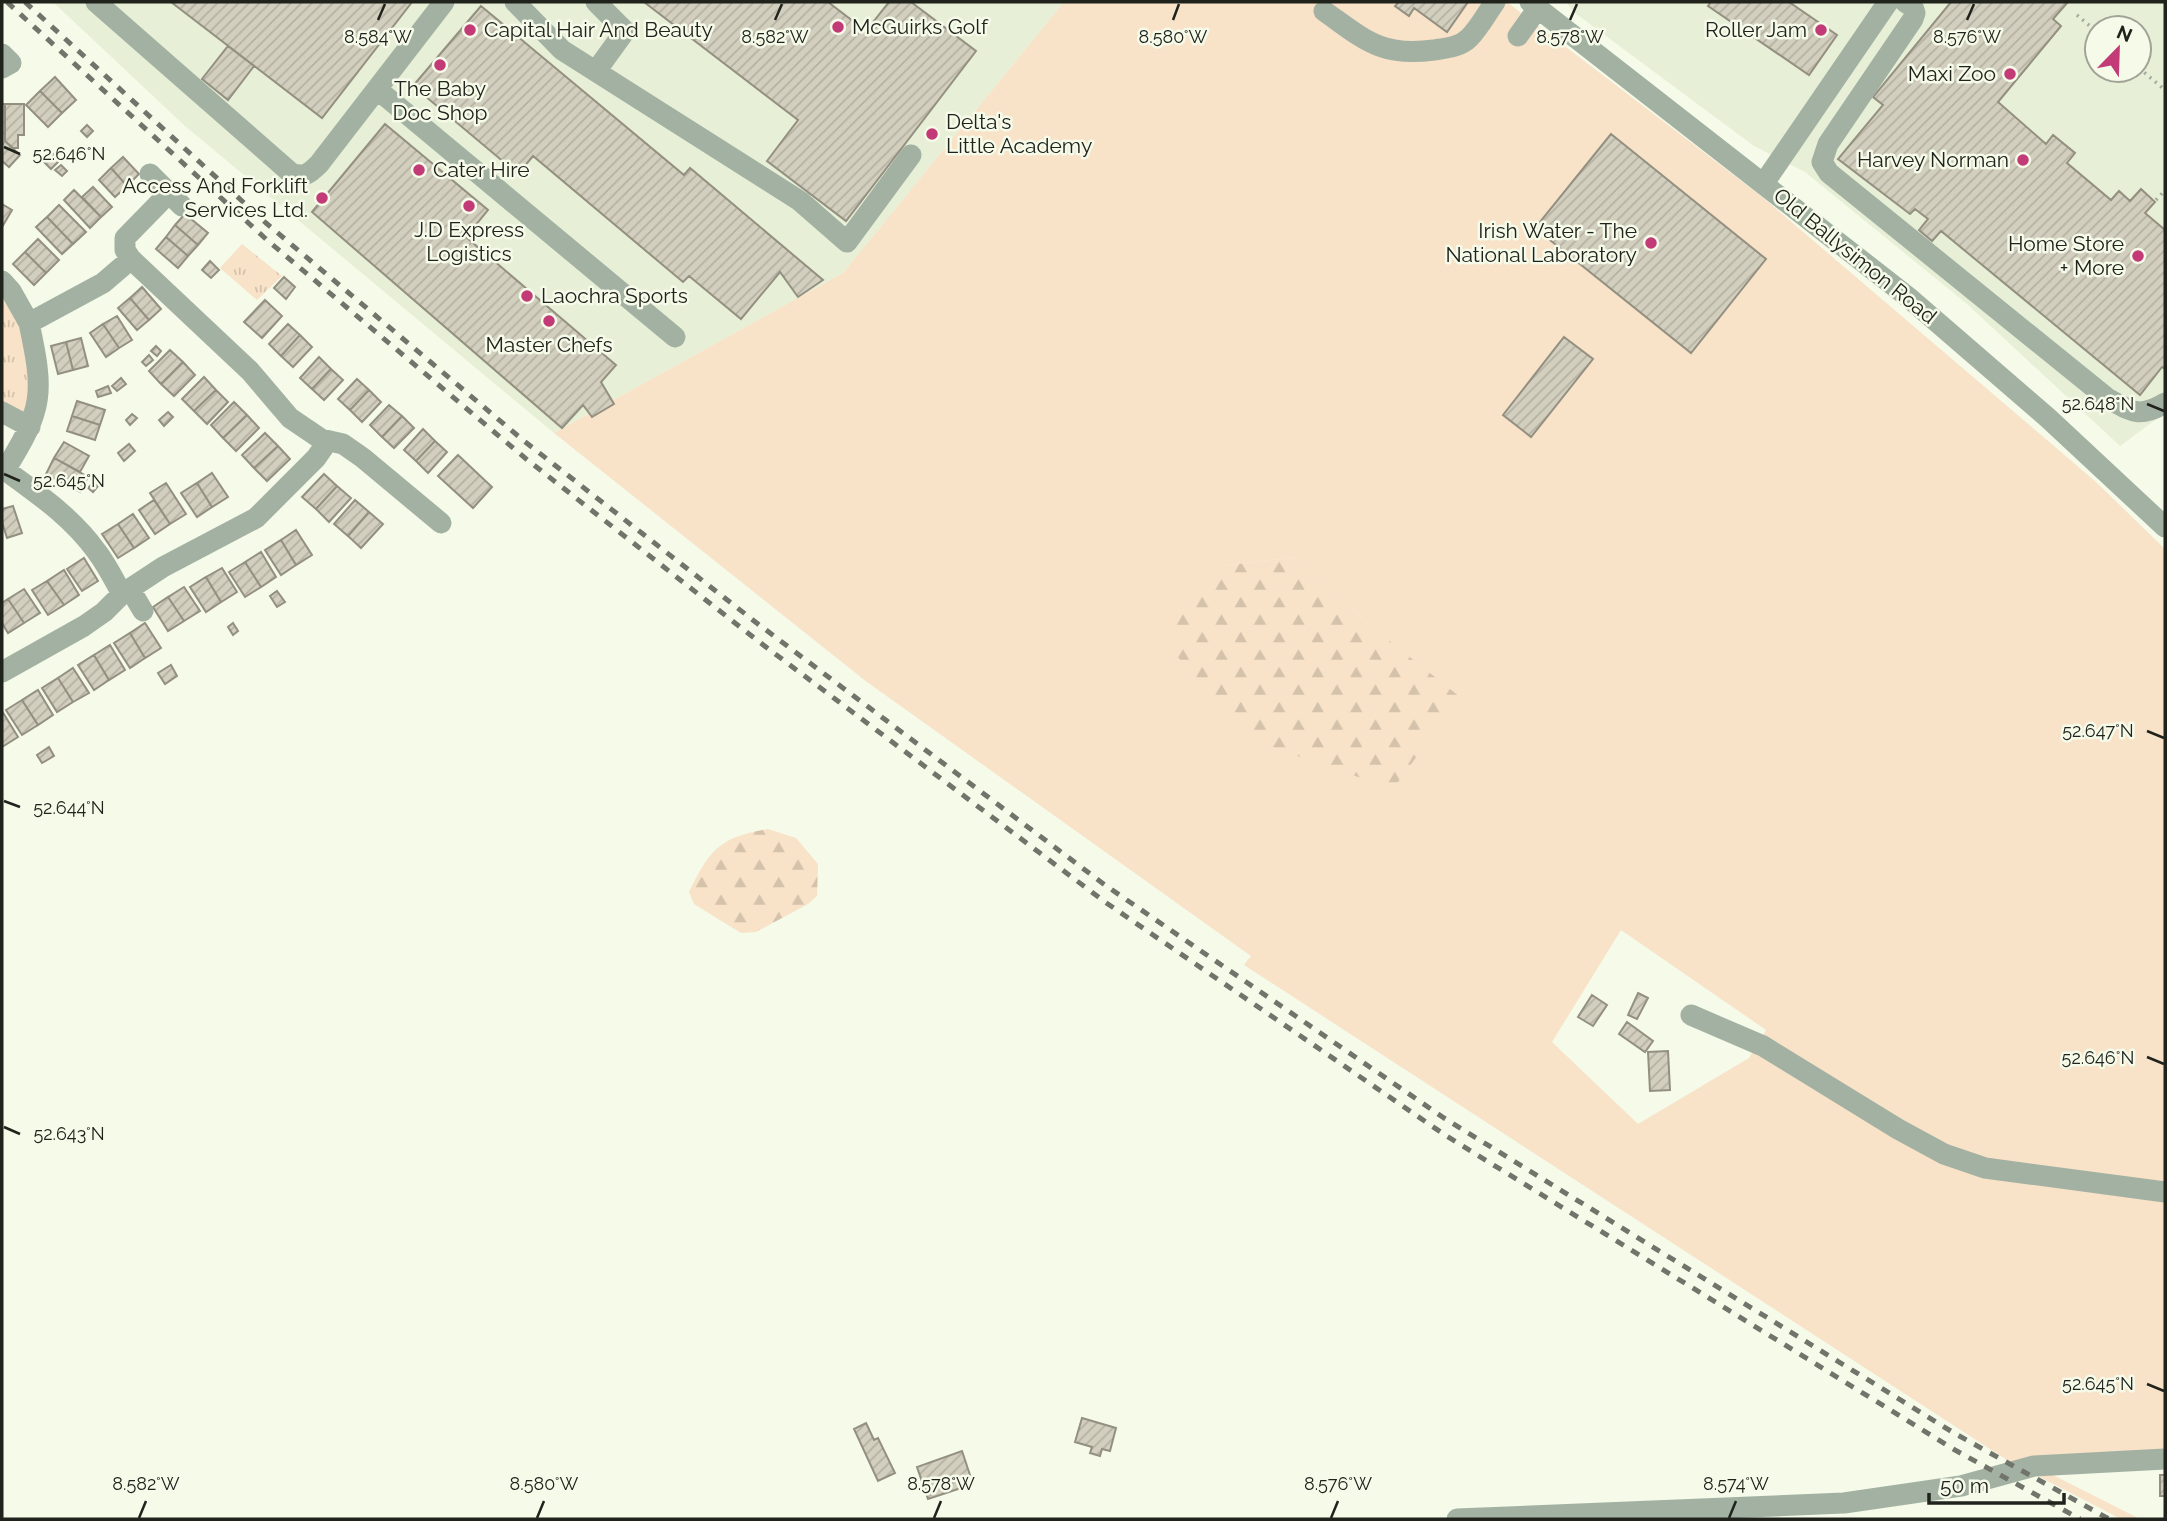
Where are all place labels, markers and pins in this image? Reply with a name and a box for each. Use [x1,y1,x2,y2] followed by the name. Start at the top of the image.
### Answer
[852,14,989,39] place label: McGuirks Golf
[484,17,713,42] place label: Capital Hair And Beauty
[1705,17,1807,42] place label: Roller Jam
[830,19,846,35] marker: McGuirks Golf
[462,22,478,38] marker: Capital Hair And Beauty
[1813,22,1829,38] marker: Roller Jam
[432,57,448,73] marker: The Baby Doc Shop
[1908,61,1996,86] place label: Maxi Zoo
[2002,66,2018,82] marker: Maxi Zoo
[393,76,487,125] place label: The Baby Doc Shop
[946,109,1092,158] place label: Delta's Little Academy
[924,126,940,142] marker: Delta's Little Academy
[1857,147,2009,172] place label: Harvey Norman
[2015,152,2031,168] marker: Harvey Norman
[433,157,530,182] place label: Cater Hire
[411,162,427,178] marker: Cater Hire
[122,173,308,222] place label: Access And Forklift Services Ltd.
[314,190,330,206] marker: Access And Forklift Services Ltd.
[461,198,477,214] marker: J.D Express Logistics
[414,217,524,266] place label: J.D Express Logistics
[1445,218,1637,267] place label: Irish Water - The National Laboratory
[2008,231,2124,280] place label: Home Store + More
[1643,235,1659,251] marker: Irish Water - The National Laboratory
[2130,248,2146,264] marker: Home Store + More
[541,283,688,308] place label: Laochra Sports
[519,288,535,304] marker: Laochra Sports
[541,313,557,329] marker: Master Chefs
[485,332,613,357] place label: Master Chefs

